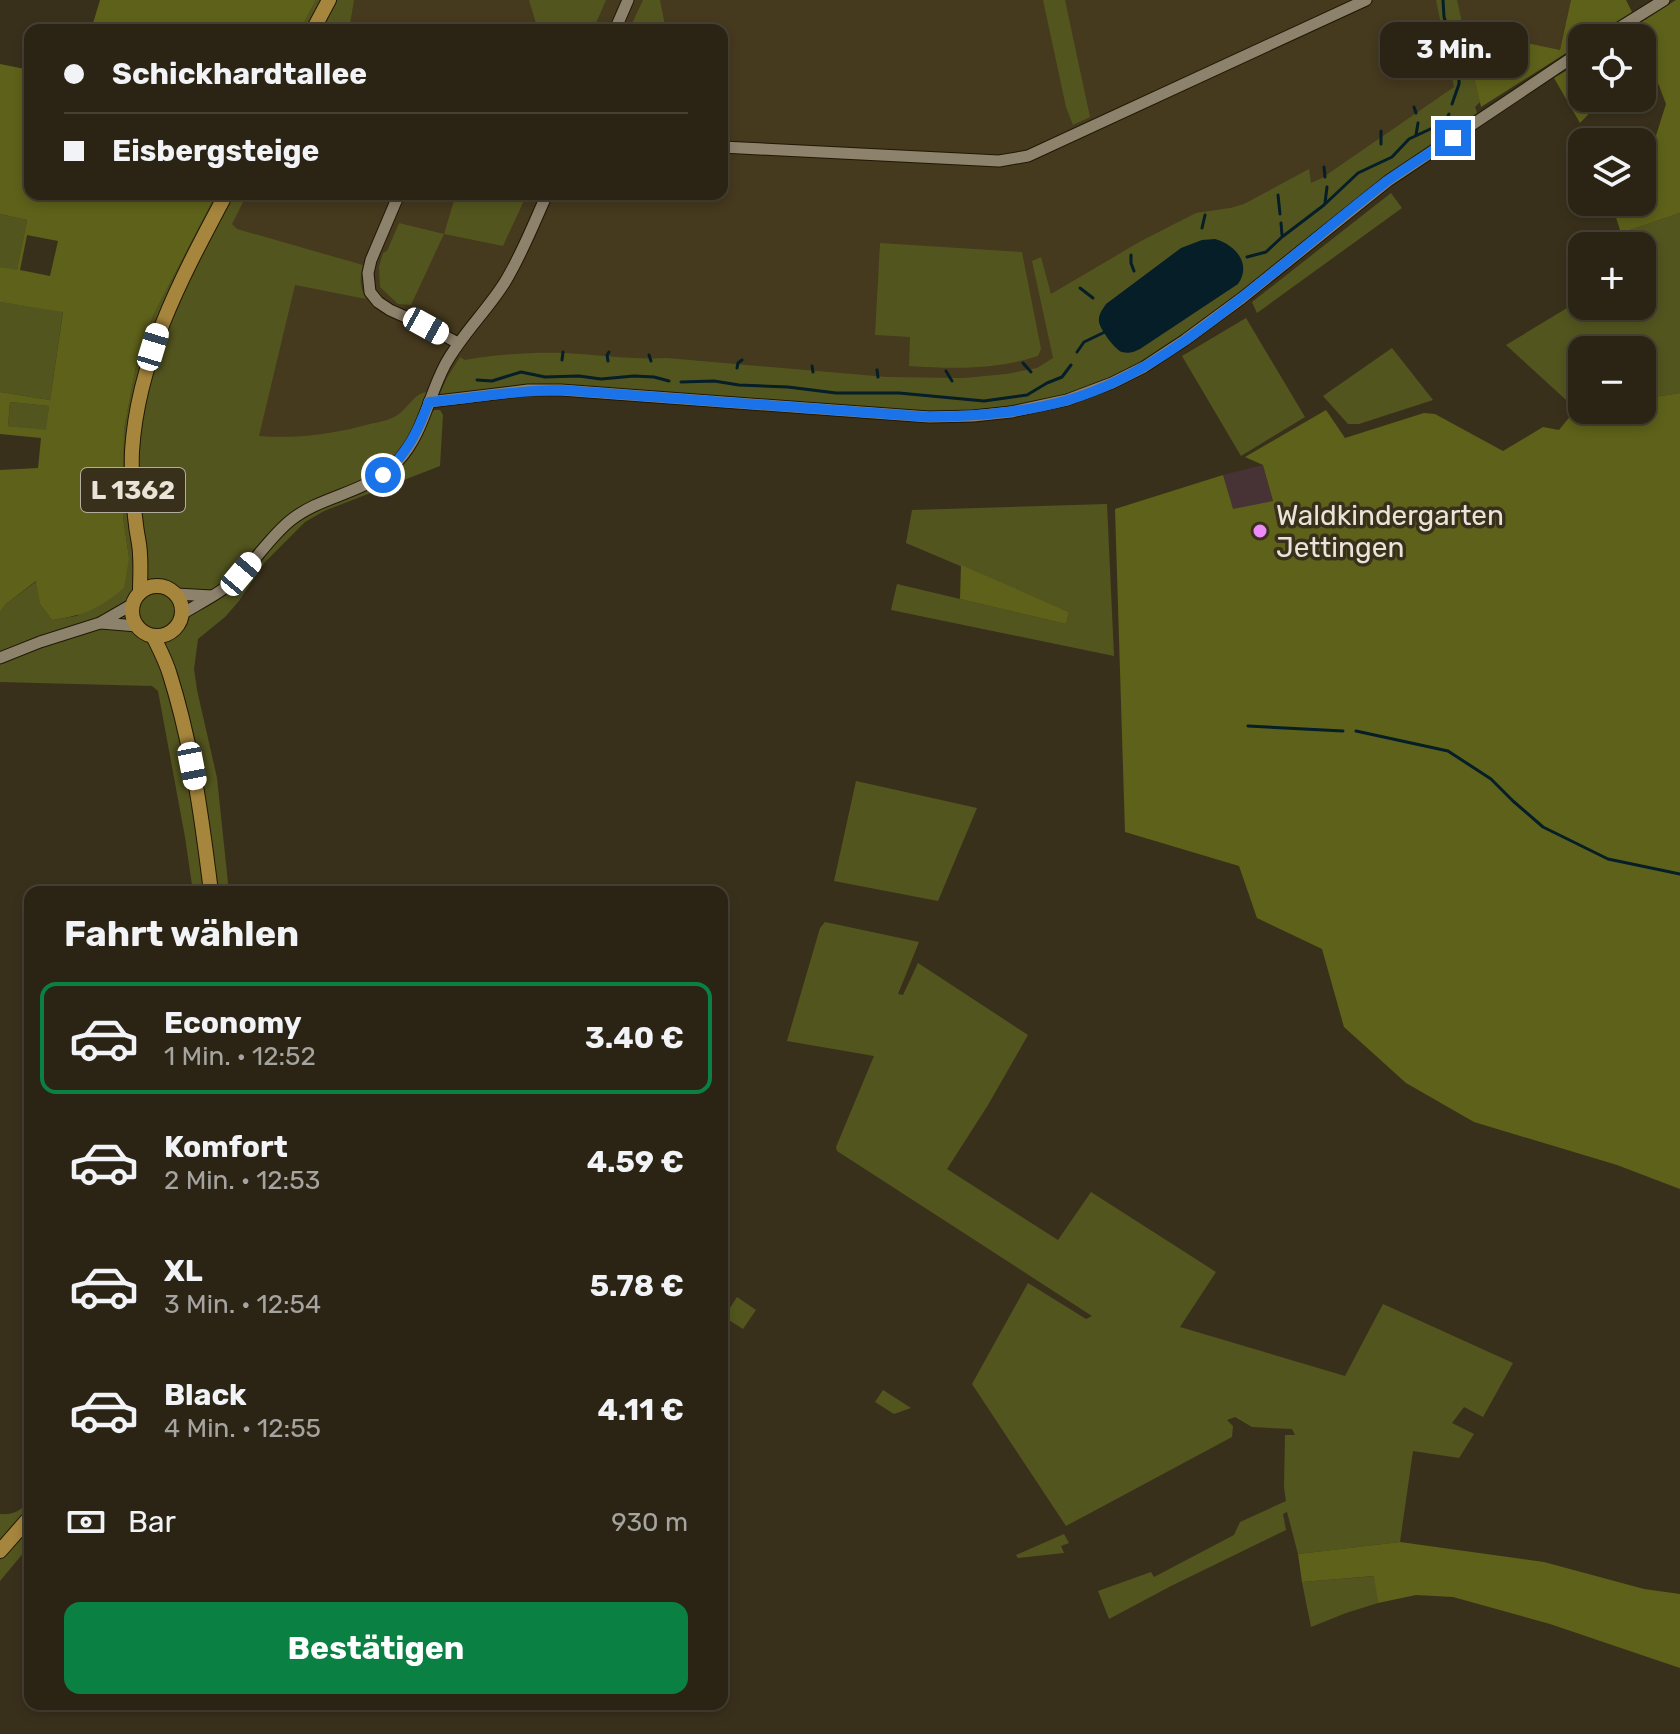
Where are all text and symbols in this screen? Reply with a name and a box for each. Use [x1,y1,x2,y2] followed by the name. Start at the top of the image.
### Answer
[1379,22,1527,78] callout: 3 Min.
[1568,24,1656,424] map controls
[1568,24,1656,112] button: locate
[1416,34,1492,65] text: 3 Min.
[112,56,367,92] text: Schickhardtallee
[1435,120,1471,156] route end
[1568,128,1656,216] button: layers
[112,133,319,169] text: Eisbergsteige
[1568,232,1656,320] button: +
[399,304,453,348] car
[135,321,171,373] car
[1568,336,1656,424] button: −
[365,457,401,493] route start
[81,468,185,512] road number: L 1362
[1276,499,1504,564] place label: Waldkindergarten Jettingen
[1251,522,1269,540] marker: Waldkindergarten Jettingen
[216,548,266,600] car
[176,740,208,792] car
[64,912,299,955] text: Fahrt wählen
[68,1002,140,1074] icon: car
[164,1005,302,1041] text: Economy
[585,1020,684,1056] text: 3.40 €
[164,1041,316,1072] text: 1 Min. · 12:52
[68,1126,140,1198] icon: car
[164,1129,288,1165] text: Komfort
[587,1144,684,1180] text: 4.59 €
[164,1165,320,1196] text: 2 Min. · 12:53
[68,1250,140,1322] icon: car
[164,1253,203,1289] text: XL
[590,1268,684,1304] text: 5.78 €
[164,1289,321,1320] text: 3 Min. · 12:54
[68,1374,140,1446] icon: car
[164,1377,247,1413] text: Black
[597,1392,684,1428] text: 4.11 €
[164,1413,321,1444] text: 4 Min. · 12:55
[64,1500,108,1544] icon: cash
[128,1504,176,1540] text: Bar
[611,1507,688,1538] text: 930 m
[64,1602,688,1694] button: Bestätigen

